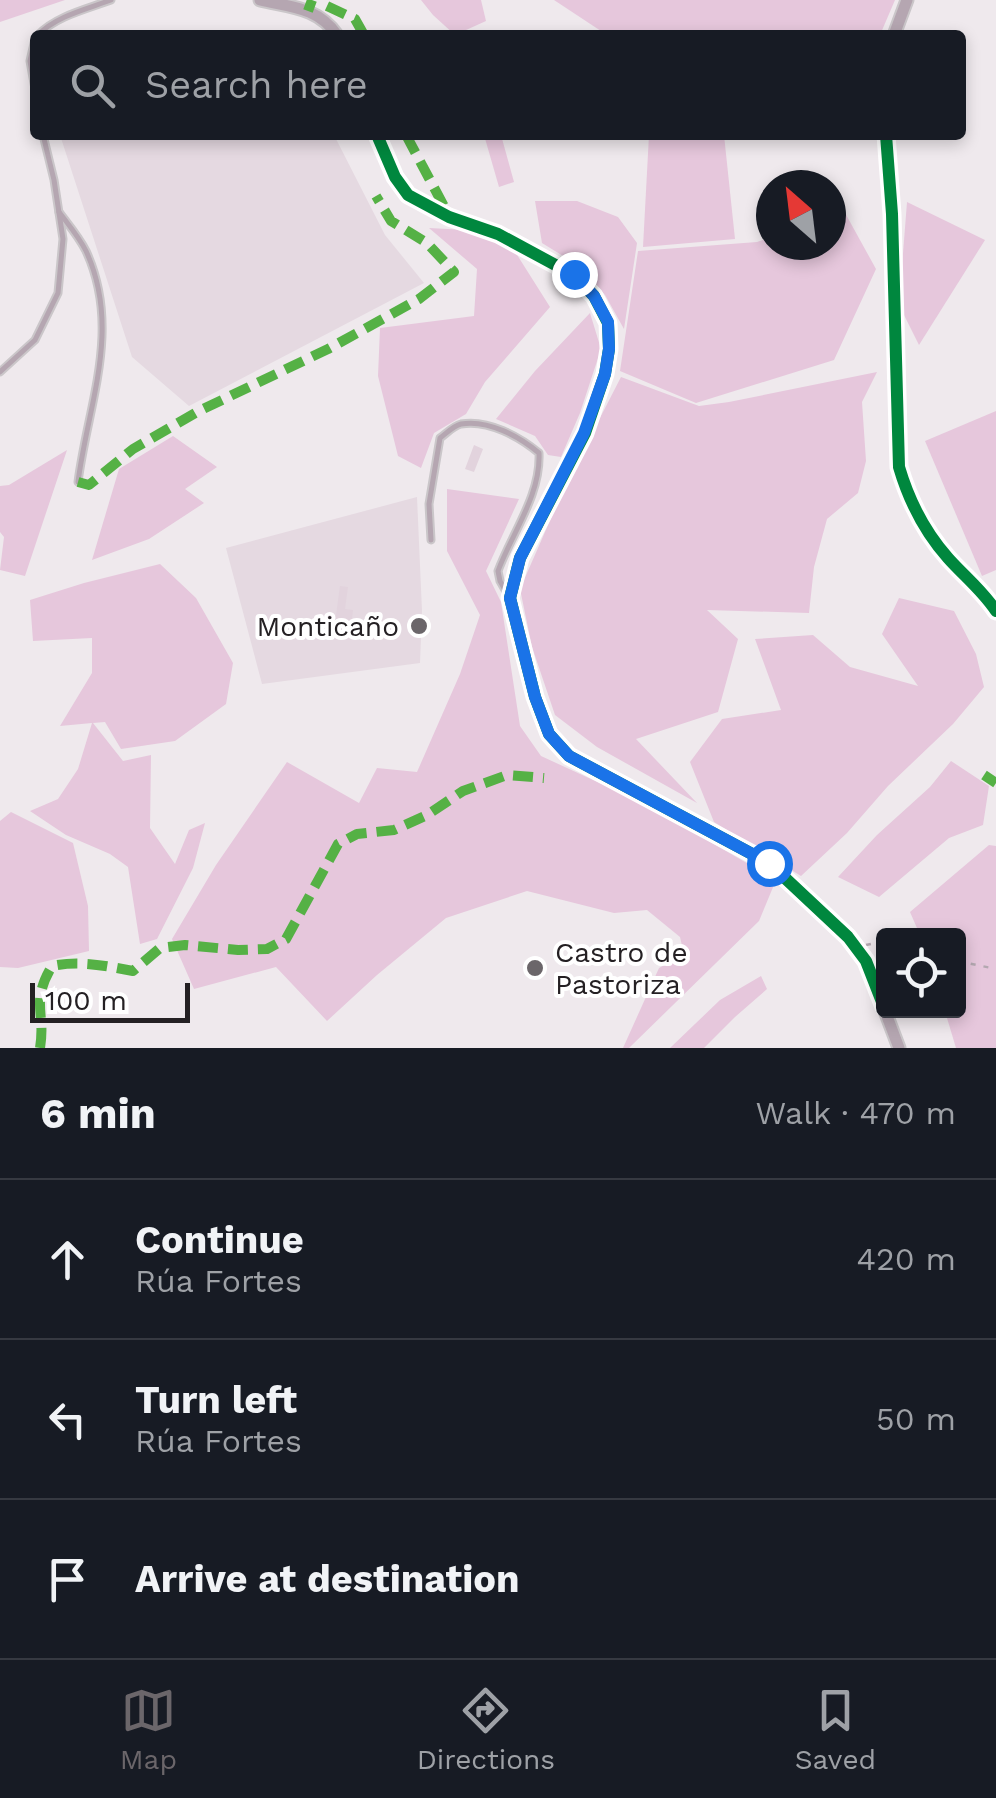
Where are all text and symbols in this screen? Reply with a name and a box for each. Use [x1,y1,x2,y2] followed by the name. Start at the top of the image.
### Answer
[30,30,966,140] search box
[65,58,120,113] icon: search
[145,63,368,107] text: Search here
[756,170,846,260] north arrow
[552,252,598,298] route end
[257,610,399,643] place label: Monticaño
[408,615,430,637] marker: Monticaño
[747,841,793,887] route start
[876,928,966,1018] map controls
[876,928,966,1018] button: locate
[555,936,688,1001] place label: Castro de Pastoriza
[524,957,546,979] marker: Castro de Pastoriza
[30,978,190,1023] scale bar
[45,984,127,1017] text: 100 m
[40,1089,156,1138] text: 6 min
[756,1094,956,1132] text: Walk · 470 m
[135,1218,304,1262] text: Continue
[40,1232,95,1287] icon: ahead
[856,1240,956,1278] text: 420 m
[135,1262,302,1300] text: Rúa Fortes
[135,1378,297,1422] text: Turn left
[40,1392,95,1447] icon: left
[876,1400,956,1438] text: 50 m
[135,1422,302,1460] text: Rúa Fortes
[40,1552,95,1607] icon: arrive
[135,1557,520,1601] text: Arrive at destination
[120,1683,177,1776] tab: Map
[417,1683,555,1776] tab: Directions
[795,1683,876,1776] tab: Saved

